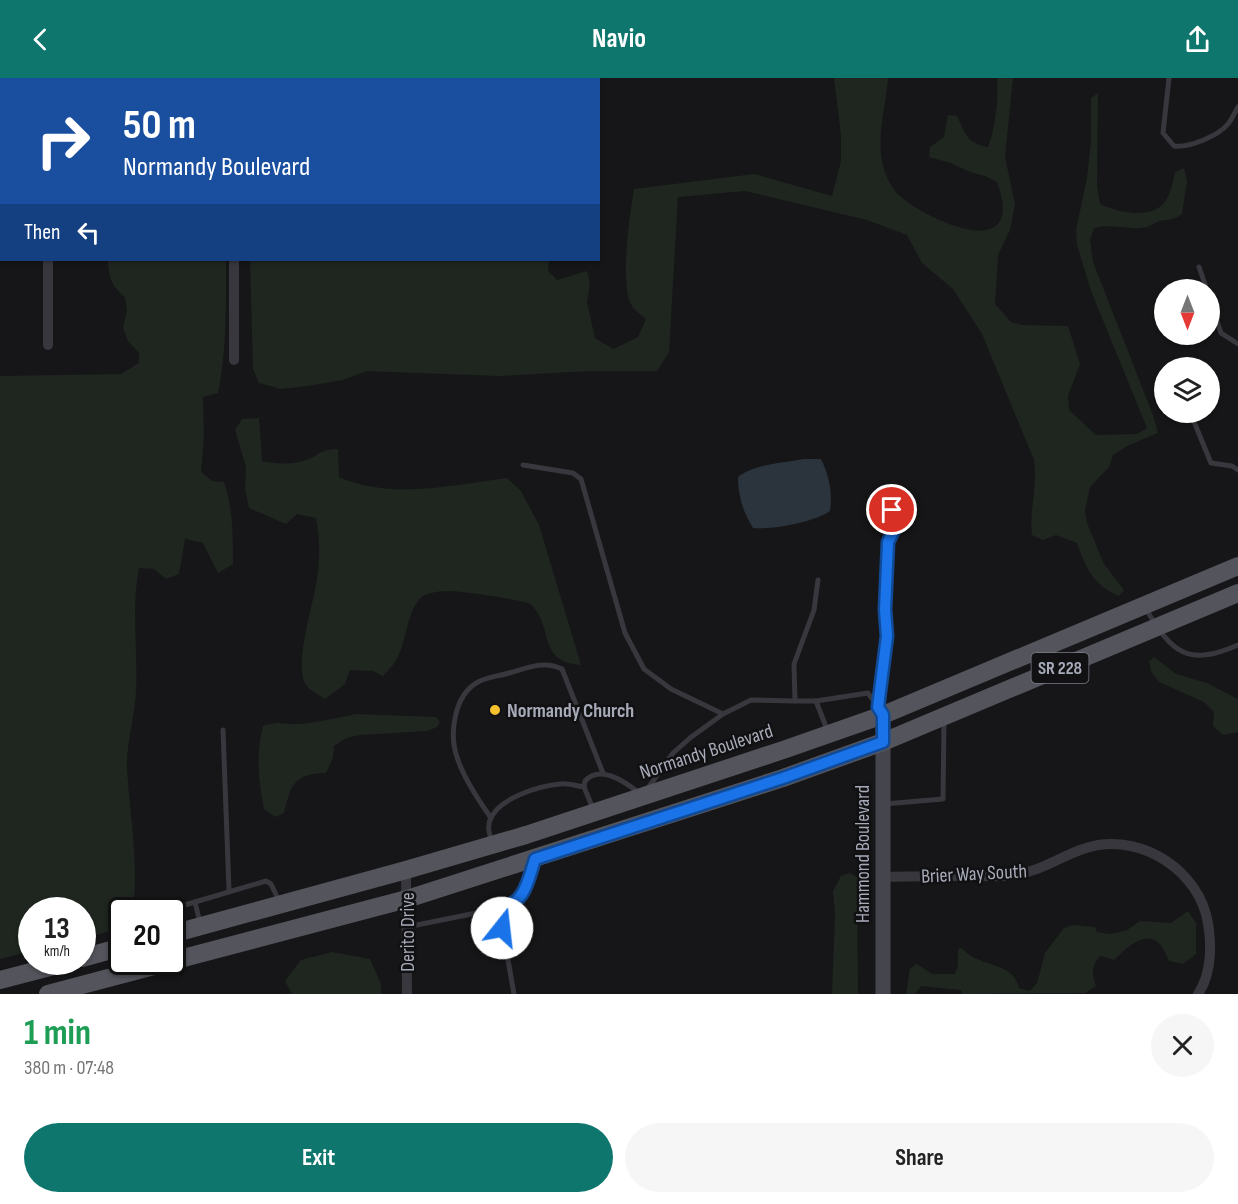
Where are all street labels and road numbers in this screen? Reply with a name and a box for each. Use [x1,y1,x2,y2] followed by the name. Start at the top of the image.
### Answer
[1032,653,1088,683] road number: SR 228
[637,719,776,785] street label: Normandy Boulevard
[851,785,875,923] street label: Hammond Boulevard
[920,859,1028,889] street label: Brier Way South
[396,892,420,972] street label: Derito Drive

